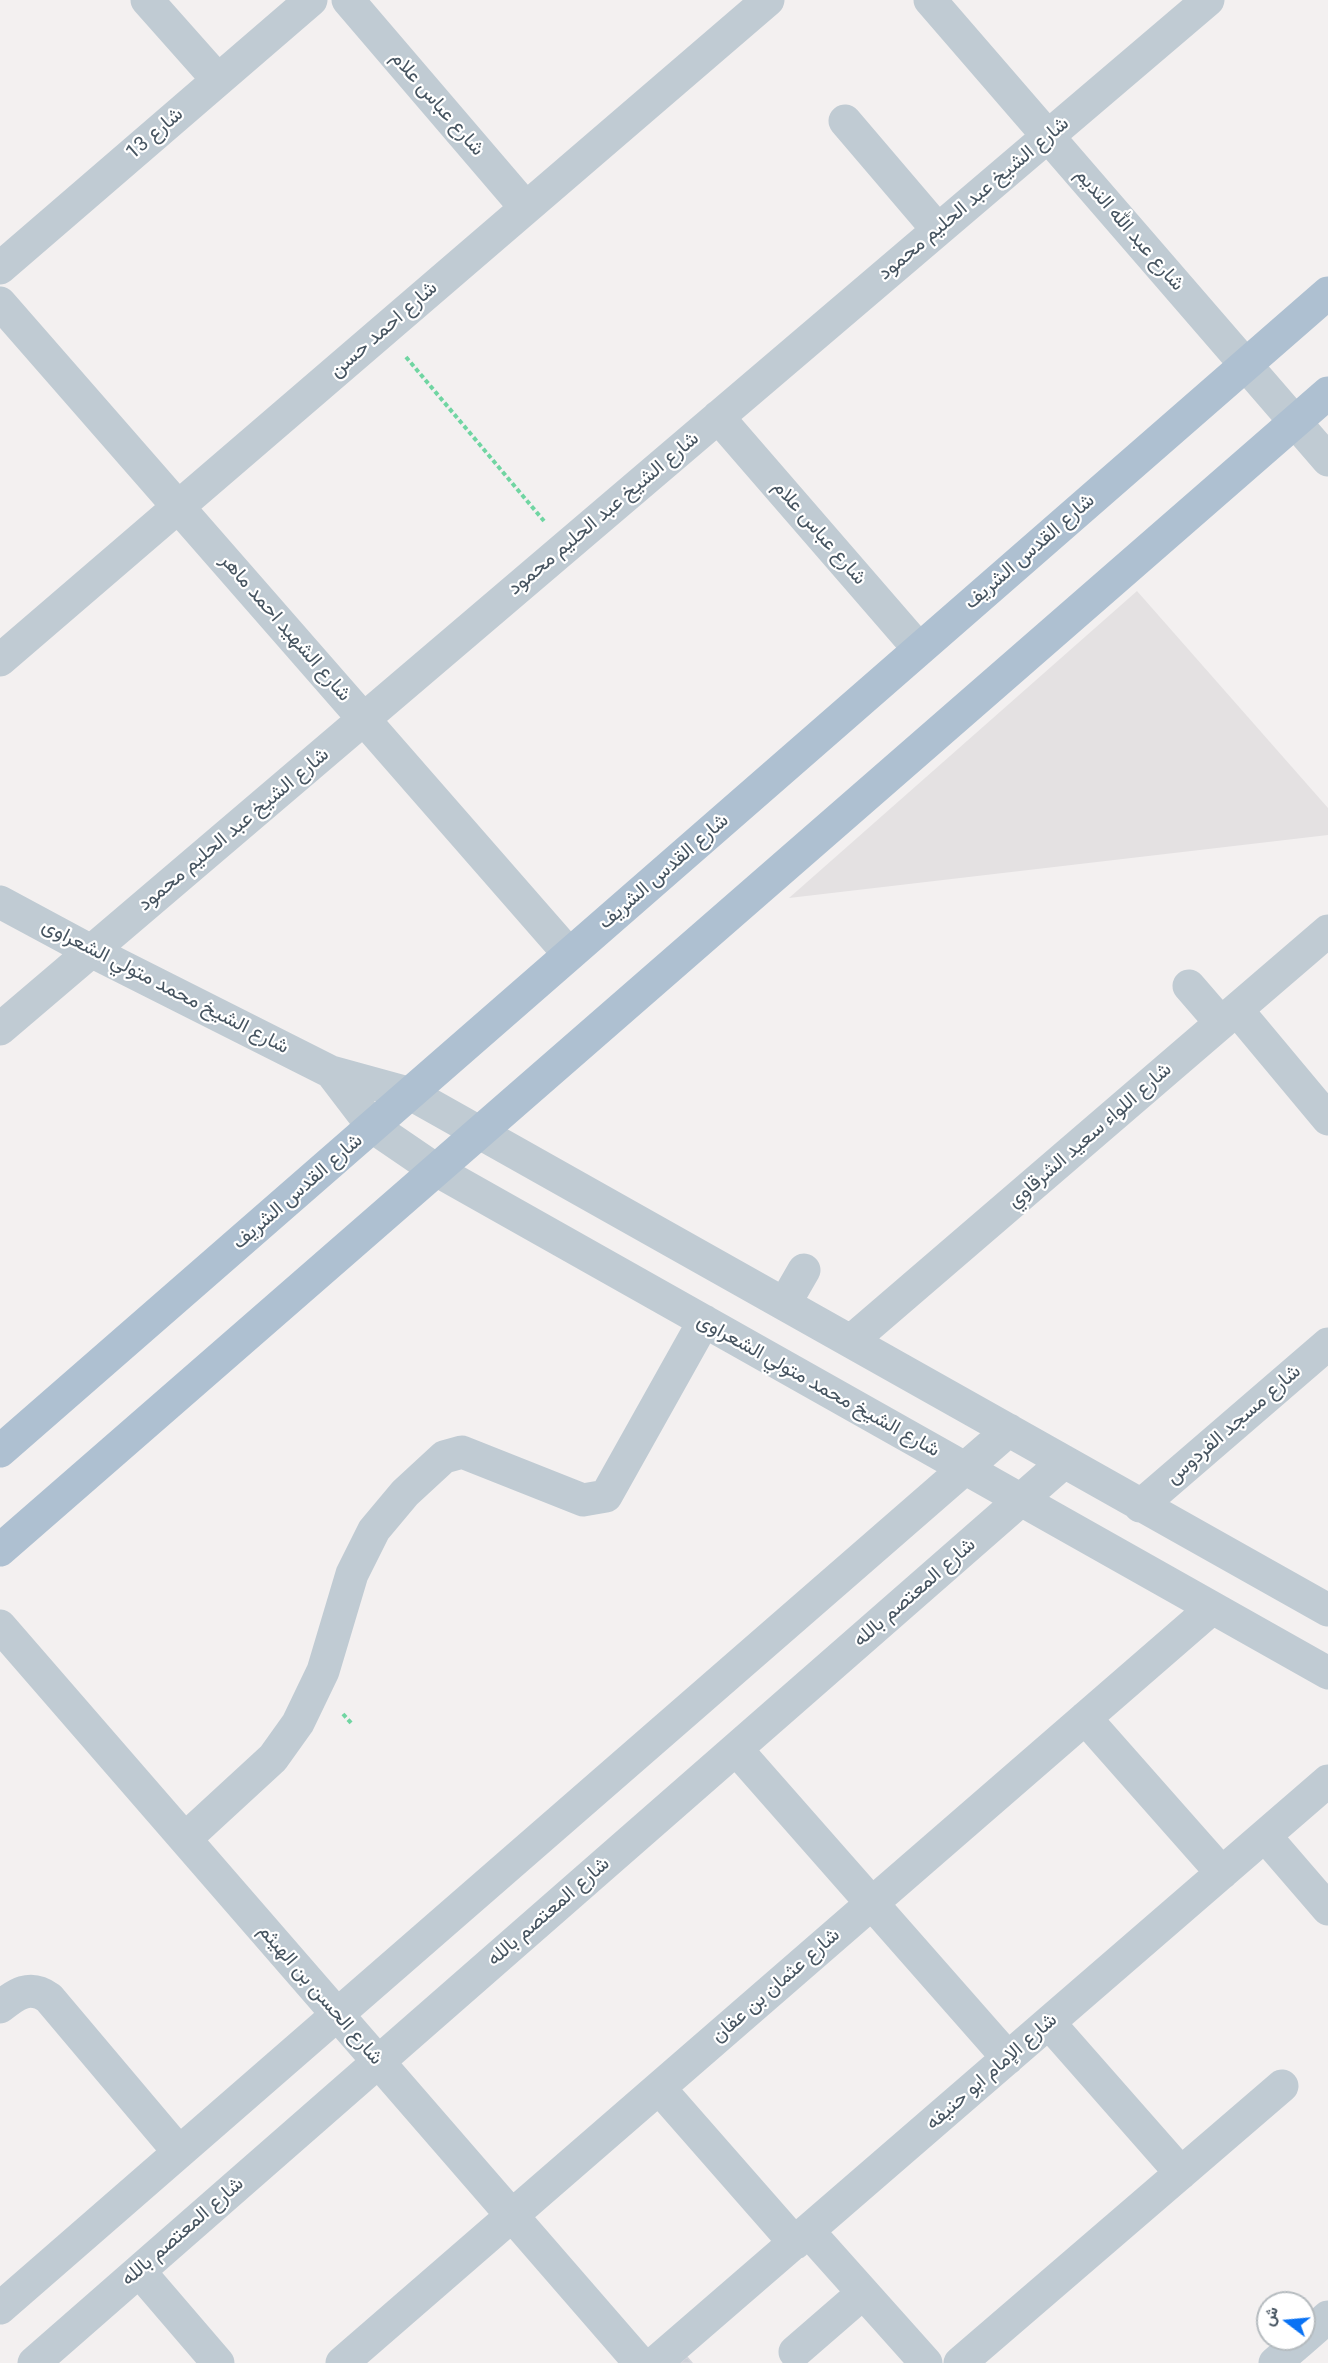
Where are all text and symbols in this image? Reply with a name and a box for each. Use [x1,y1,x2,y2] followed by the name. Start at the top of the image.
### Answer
[385,47,489,161] street label: شارع عباس علام
[122,103,188,165] street label: شارع 13
[874,112,1074,286] street label: شارع الشيخ عبد الحليم محمود
[1069,164,1189,296] street label: شارع عبد الله النديم
[325,277,443,383] street label: شارع احمد حسن
[504,427,704,601] street label: شارع الشيخ عبد الحليم محمود
[767,476,871,590] street label: شارع عباس علام
[960,489,1100,615] street label: شارع القدس الشريف
[214,549,356,707] street label: شارع الشهيد احمد ماهر
[134,743,334,917] street label: شارع الشيخ عبد الحليم محمود
[594,809,734,935] street label: شارع القدس الشريف
[37,914,293,1060] street label: شارع الشيخ محمد متولي الشعراوى
[1003,1058,1177,1214] street label: شارع اللواء سعيد الشرقاوي
[228,1129,368,1255] street label: شارع القدس الشريف
[692,1309,944,1463] street label: شارع الشيخ محمد متولي الشعراوى
[1162,1360,1306,1490] street label: شارع مسجد الفردوس
[849,1533,981,1653] street label: شارع المعتصم بالله
[483,1852,615,1972] street label: شارع المعتصم بالله
[252,1920,388,2070] street label: شارع الحسن بن الهيثم
[707,1924,845,2048] street label: شارع عثمان بن عفان
[921,2008,1063,2136] street label: شارع الإمام ابو حنيفه
[117,2172,249,2292] street label: شارع المعتصم بالله
[1256,2291,1316,2351] north arrow
[1258,2305,1282,2328] text: ش

